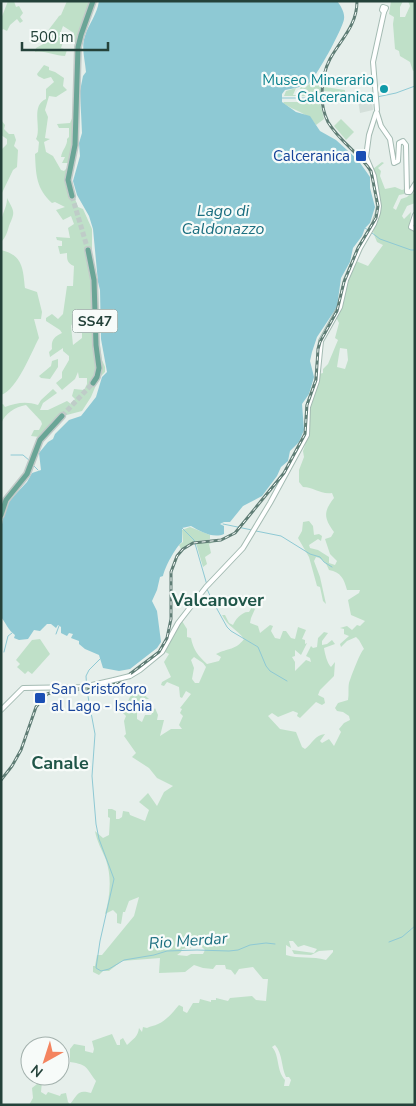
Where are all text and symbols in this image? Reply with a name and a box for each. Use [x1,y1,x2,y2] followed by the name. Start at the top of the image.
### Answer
[22,20,109,52] scale bar
[30,27,74,47] text: 500 m
[262,70,374,107] place label: Museo Minerario Calceranica
[378,83,390,95] marker: Museo Minerario Calceranica
[273,146,350,166] place label: Calceranica
[354,149,368,163] marker: Calceranica
[182,200,265,240] water label: Lago di Caldonazzo
[72,310,118,332] road number: SS47
[171,588,264,612] district label: Valcanover
[51,679,153,716] place label: San Cristoforo al Lago - Ischia
[33,691,47,705] marker: San Cristoforo al Lago - Ischia
[31,751,89,775] district label: Canale
[148,927,229,955] water label: Rio Merdar
[20,1036,70,1086] north arrow
[27,1060,47,1081] text: N

